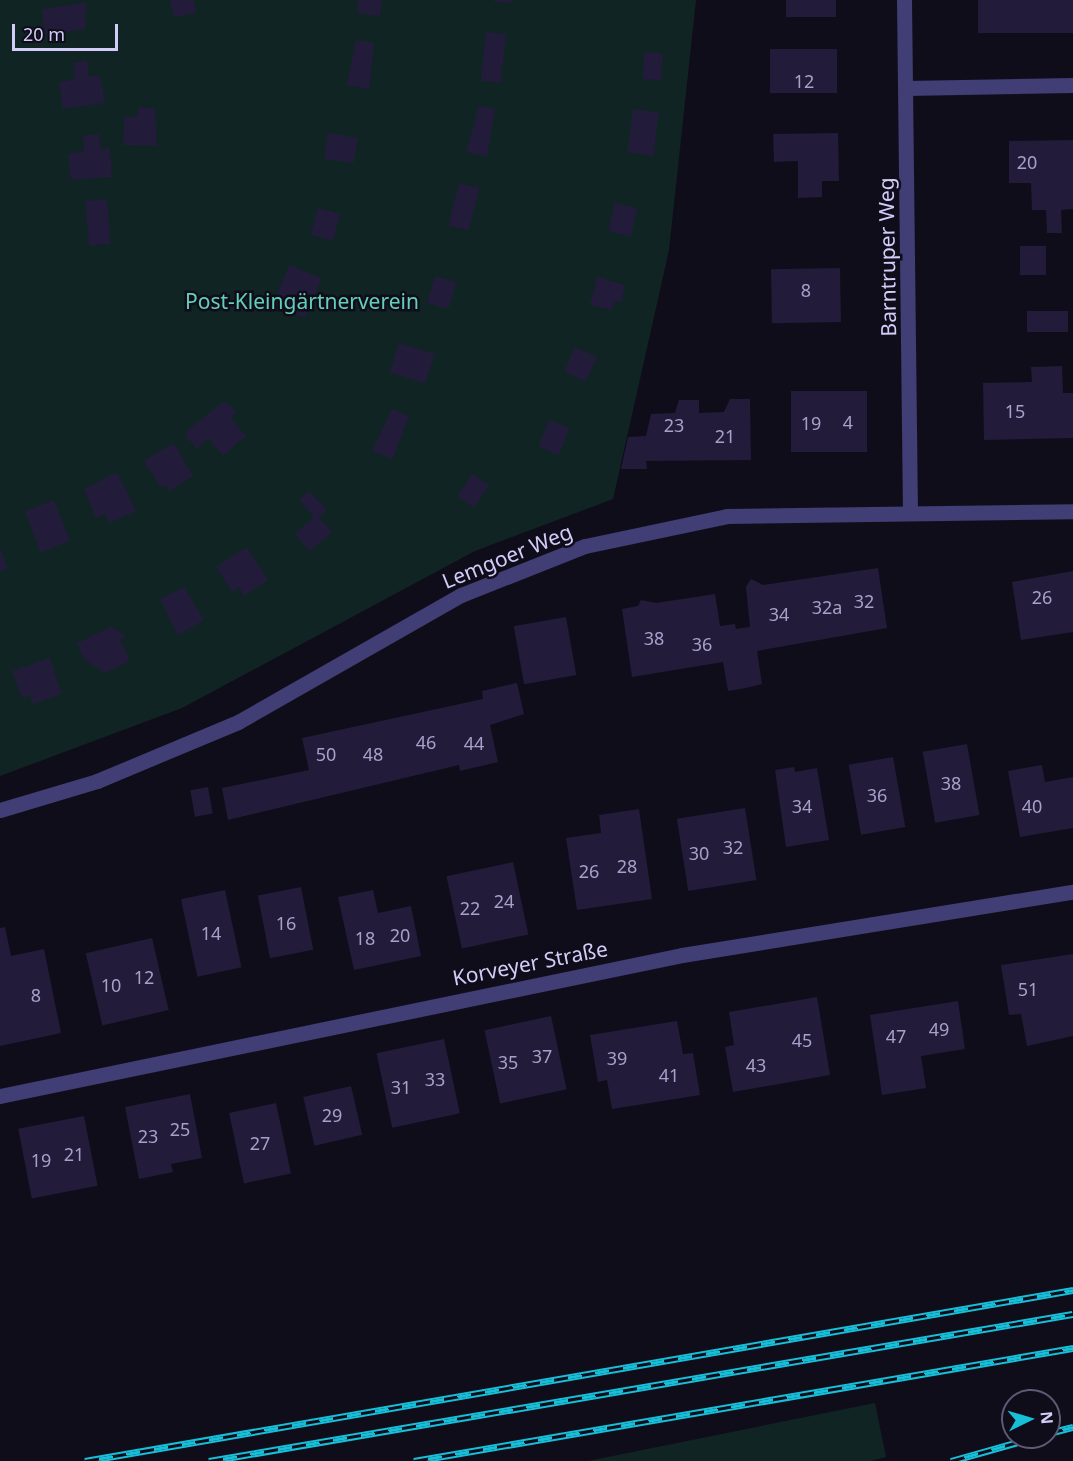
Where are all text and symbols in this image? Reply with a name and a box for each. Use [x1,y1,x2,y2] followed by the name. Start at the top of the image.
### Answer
[15,12,122,50] scale bar
[23,22,65,46] text: 20 m
[794,70,814,92] house number: 12
[1017,151,1037,173] house number: 20
[873,177,901,337] street label: Barntruper Weg
[801,279,811,301] house number: 8
[185,288,419,314] park label: Post-Kleingärtnerverein
[1005,400,1025,422] house number: 15
[843,411,853,433] house number: 4
[801,412,821,434] house number: 19
[664,414,684,436] house number: 23
[715,425,735,447] house number: 21
[438,518,576,594] street label: Lemgoer Weg
[1032,586,1052,608] house number: 26
[854,590,874,612] house number: 32
[812,596,842,618] house number: 32a
[769,603,789,625] house number: 34
[644,627,664,649] house number: 38
[692,633,712,655] house number: 36
[416,731,436,753] house number: 46
[464,732,484,754] house number: 44
[316,743,336,765] house number: 50
[363,743,383,765] house number: 48
[941,772,961,794] house number: 38
[867,784,887,806] house number: 36
[792,795,812,817] house number: 34
[1022,795,1042,817] house number: 40
[723,836,743,858] house number: 32
[689,842,709,864] house number: 30
[617,855,637,877] house number: 28
[579,860,599,882] house number: 26
[494,890,514,912] house number: 24
[460,897,480,919] house number: 22
[276,912,296,934] house number: 16
[201,922,221,944] house number: 14
[390,924,410,946] house number: 20
[355,927,375,949] house number: 18
[450,936,610,990] street label: Korveyer Straße
[134,966,154,988] house number: 12
[101,974,121,996] house number: 10
[1018,978,1038,1000] house number: 51
[31,984,41,1006] house number: 8
[929,1018,949,1040] house number: 49
[886,1025,906,1047] house number: 47
[792,1029,812,1051] house number: 45
[532,1045,552,1067] house number: 37
[607,1047,627,1069] house number: 39
[498,1051,518,1073] house number: 35
[746,1054,766,1076] house number: 43
[659,1064,679,1086] house number: 41
[425,1068,445,1090] house number: 33
[391,1076,411,1098] house number: 31
[322,1104,342,1126] house number: 29
[170,1118,190,1140] house number: 25
[138,1125,158,1147] house number: 23
[250,1132,270,1154] house number: 27
[64,1143,84,1165] house number: 21
[31,1149,51,1171] house number: 19
[1001,1389,1061,1449] north arrow
[1035,1410,1058,1425] text: N

